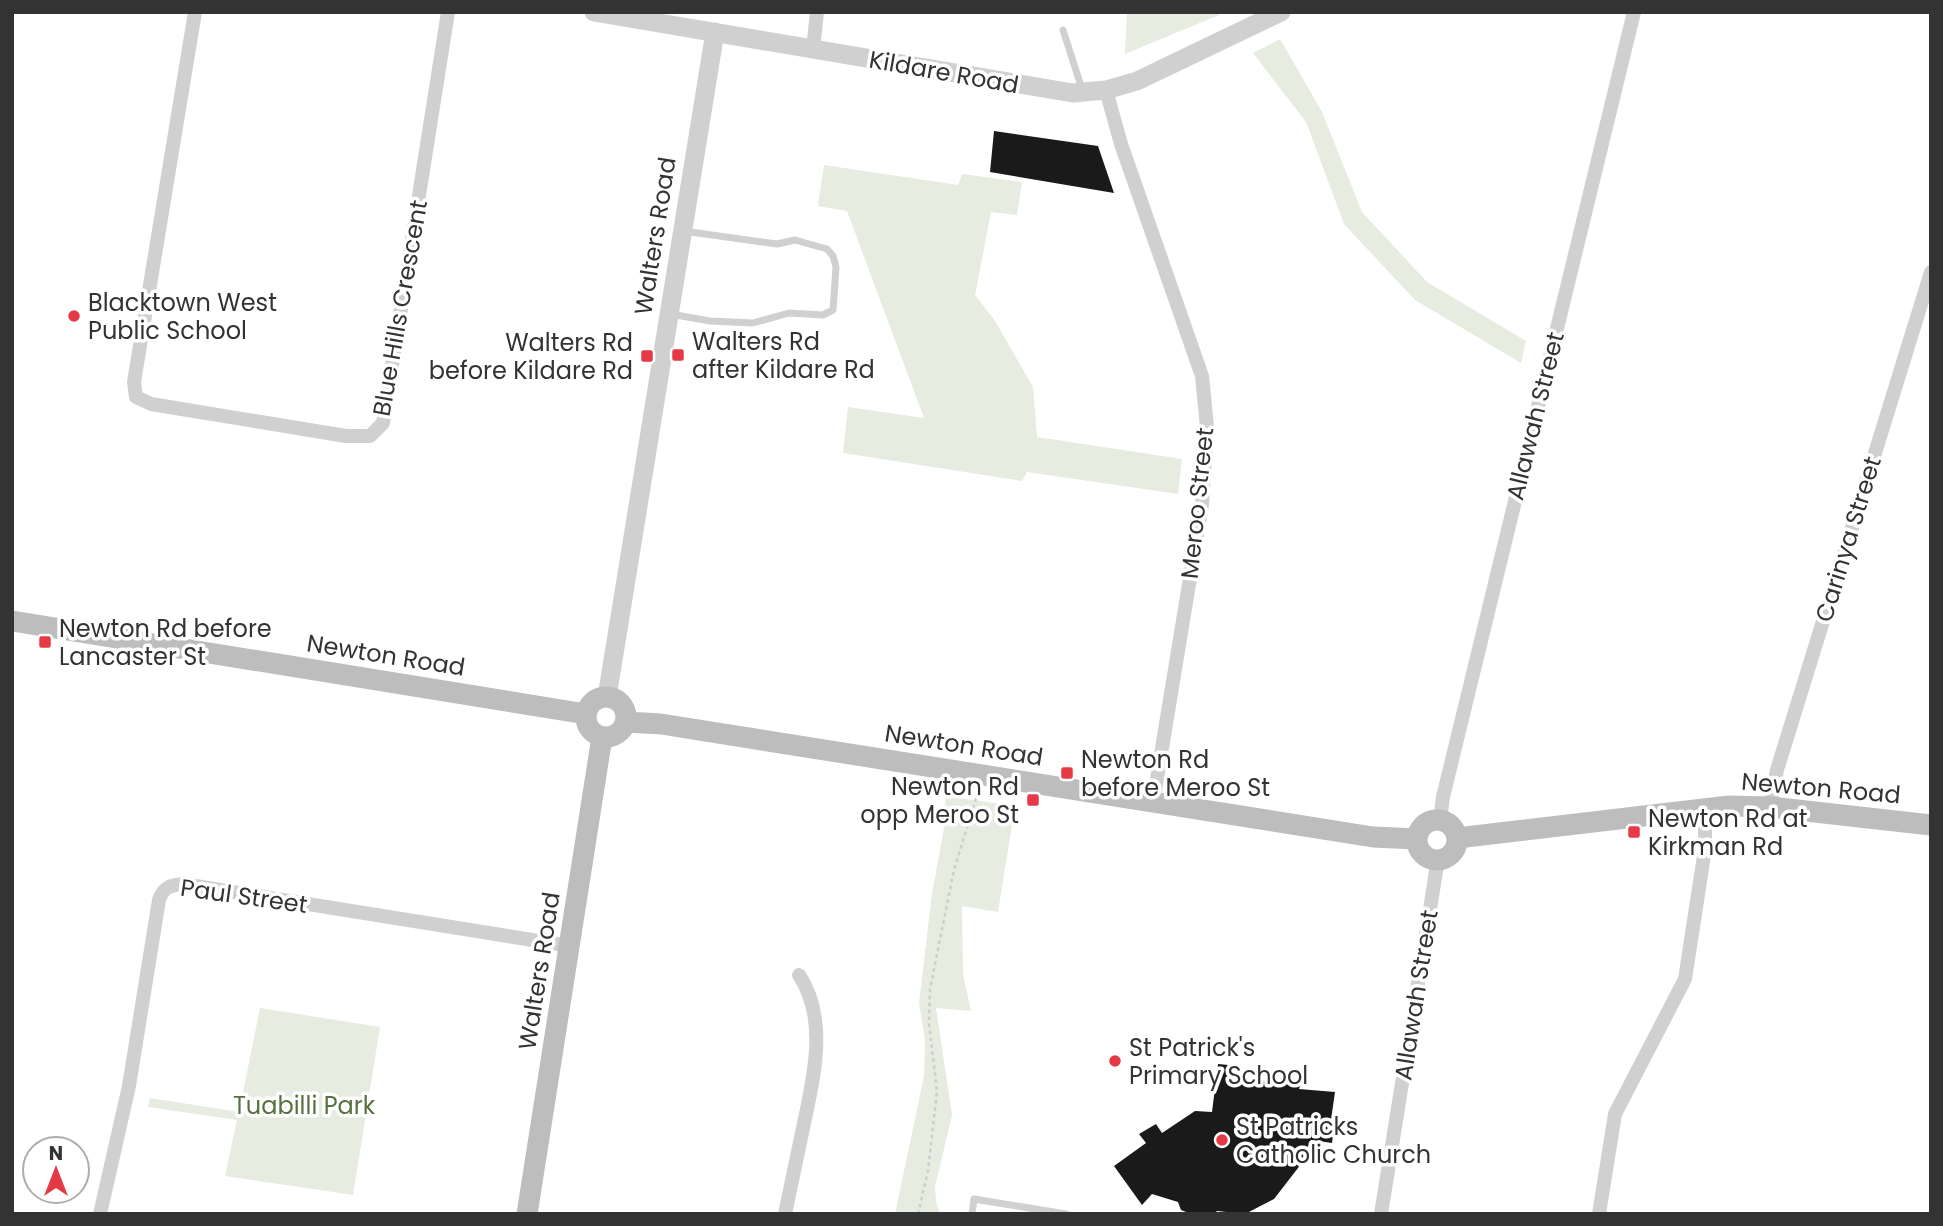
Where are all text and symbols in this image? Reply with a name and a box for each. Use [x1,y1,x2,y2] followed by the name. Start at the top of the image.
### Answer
[867,43,1021,101] street label: Kildare Road
[626,155,684,317] street label: Walters Road
[365,197,435,419] street label: Blue Hills Crescent
[88,286,277,347] place label: Blacktown West Public School
[66,308,82,324] marker: Blacktown West Public School
[692,325,875,386] place label: Walters Rd after Kildare Rd
[429,326,633,387] place label: Walters Rd before Kildare Rd
[1498,328,1572,504] street label: Allawah Street
[670,347,686,363] marker: Walters Rd after Kildare Rd
[639,348,655,364] marker: Walters Rd before Kildare Rd
[1173,426,1221,580] street label: Meroo Street
[1807,452,1889,626] street label: Carinya Street
[59,612,272,673] place label: Newton Rd before Lancaster St
[305,626,467,684] street label: Newton Road
[37,634,53,650] marker: Newton Rd before Lancaster St
[883,716,1045,774] street label: Newton Road
[1081,743,1270,804] place label: Newton Rd before Meroo St
[1059,765,1075,781] marker: Newton Rd before Meroo St
[1740,765,1902,811] street label: Newton Road
[860,770,1019,831] place label: Newton Rd opp Meroo St
[1025,792,1041,808] marker: Newton Rd opp Meroo St
[1648,802,1807,863] place label: Newton Rd at Kirkman Rd
[1626,824,1642,840] marker: Newton Rd at Kirkman Rd
[178,871,310,921] street label: Paul Street
[510,890,568,1052] street label: Walters Road
[1386,907,1446,1083] street label: Allawah Street
[1129,1031,1308,1092] place label: St Patrick's Primary School
[1107,1053,1123,1069] marker: St Patrick's Primary School
[233,1089,376,1122] park label: Tuabilli Park
[1236,1110,1431,1171] place label: St Patricks Catholic Church
[1214,1132,1230,1148] marker: St Patricks Catholic Church
[21,1135,91,1205] north arrow
[49,1140,63,1167] text: N

